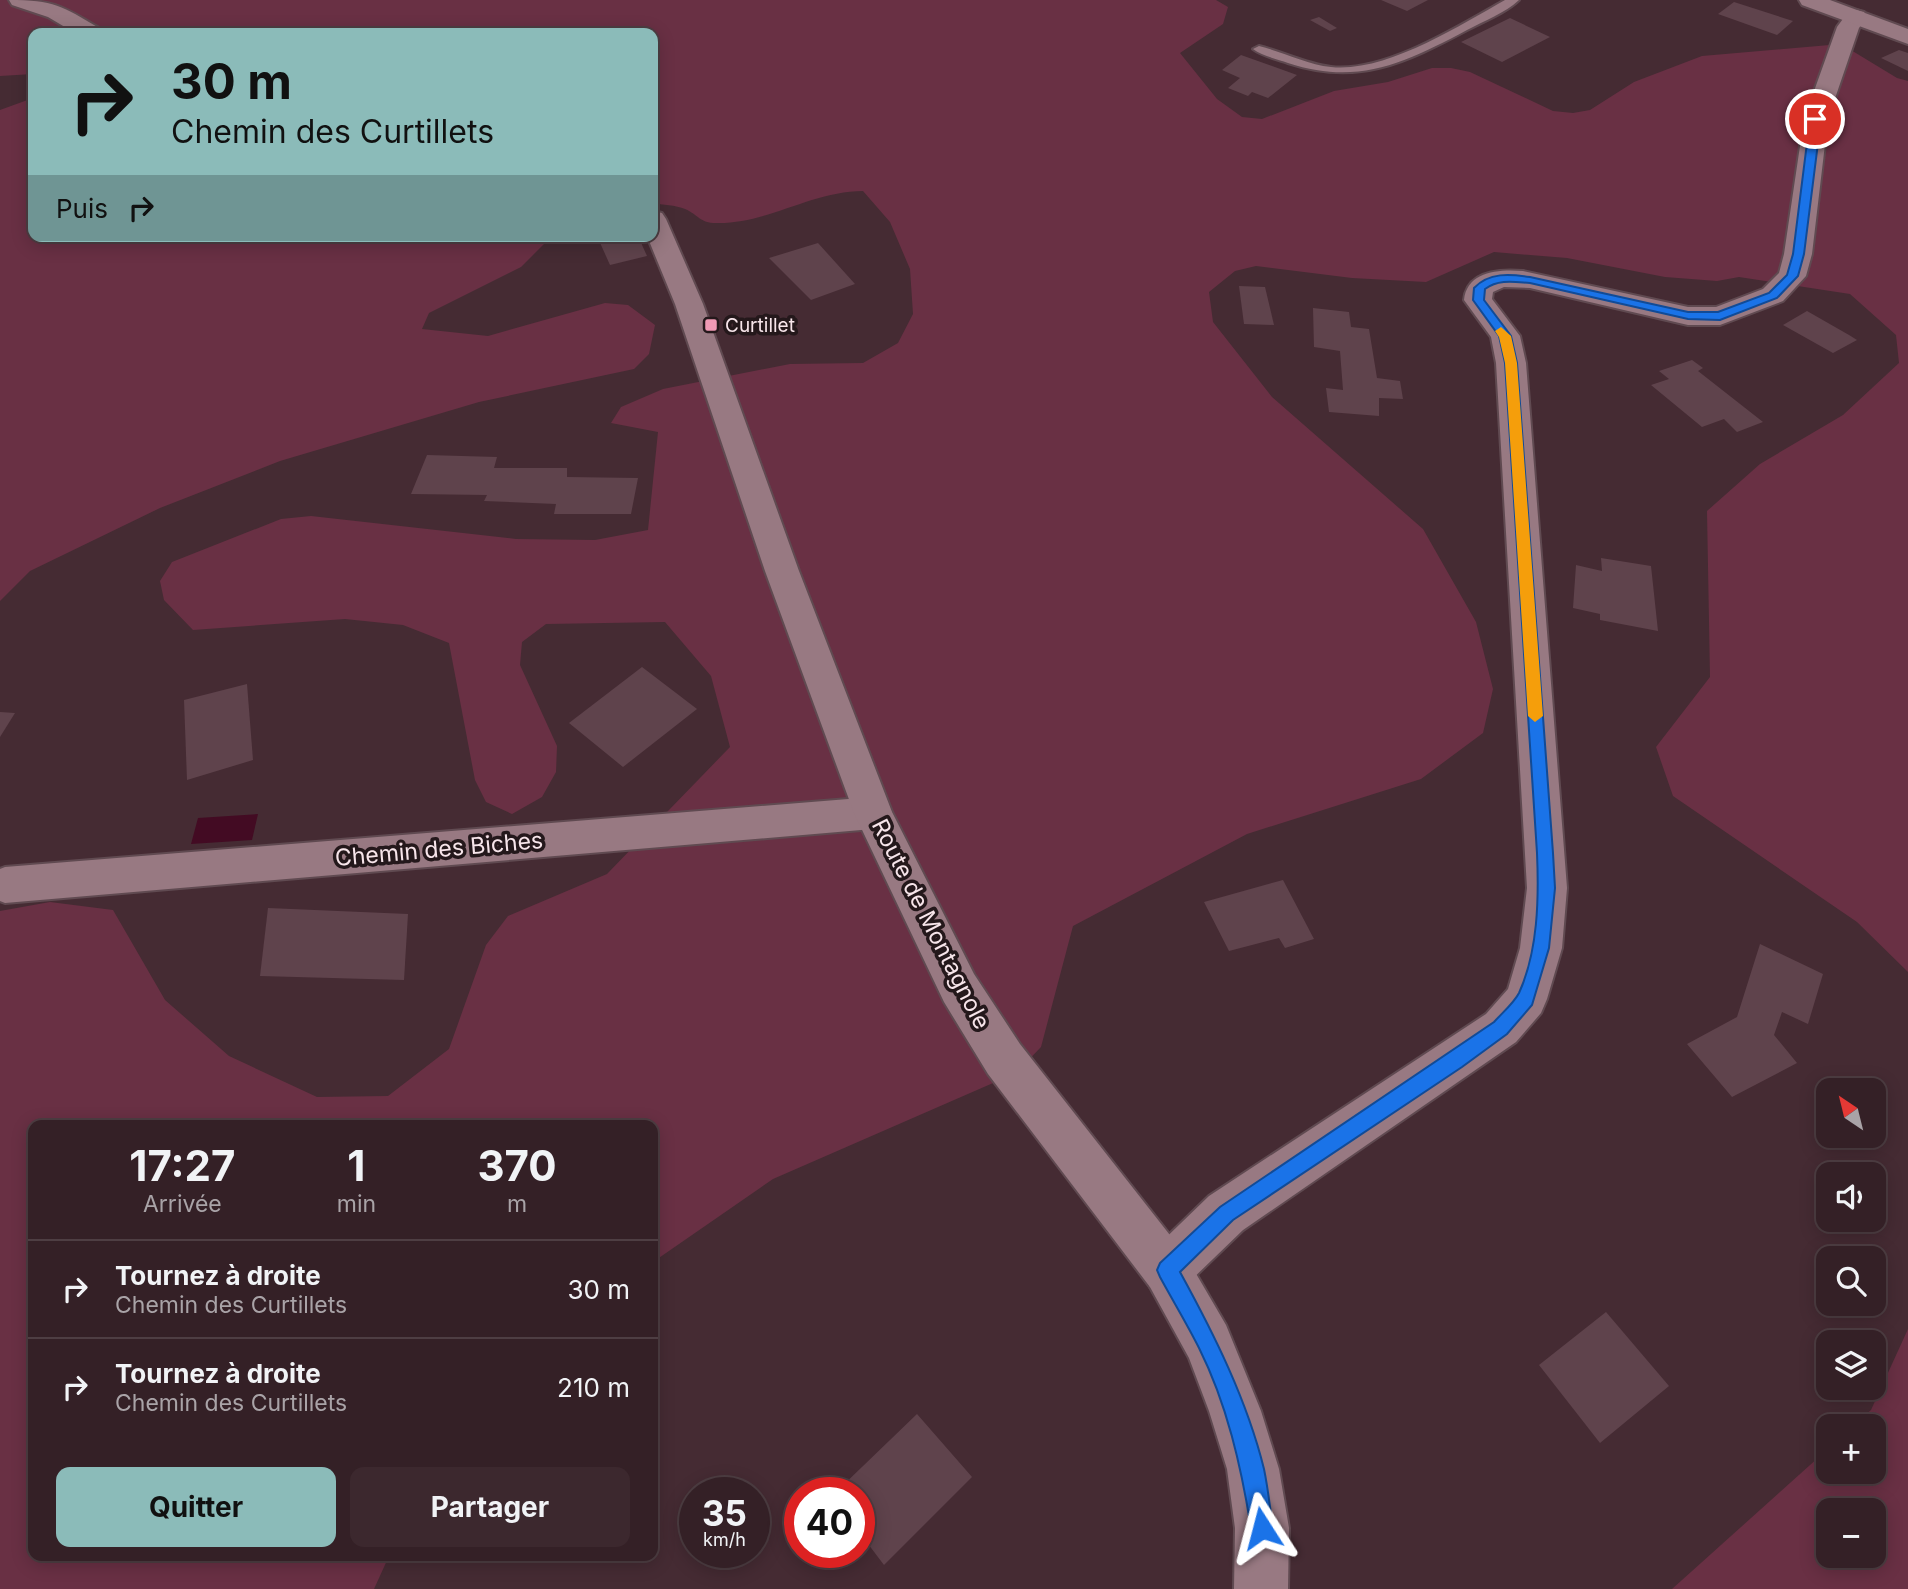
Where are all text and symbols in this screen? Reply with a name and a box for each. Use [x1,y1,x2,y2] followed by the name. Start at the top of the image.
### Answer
[171,52,292,111] text: 30 m
[56,56,147,147] icon: right
[1785,89,1845,149] pin
[1796,100,1834,138] icon: arrive
[171,112,494,151] text: Chemin des Curtillets
[122,189,160,227] icon: right
[56,193,108,224] text: Puis
[725,314,795,337] place label: Curtillet
[703,317,719,333] marker: Curtillet
[866,814,996,1034] street label: Route de Montagnole
[334,826,544,872] street label: Chemin des Biches
[1816,1078,1886,1148] north arrow
[1816,1078,1886,1568] map controls
[129,1140,235,1191] text: 17:27
[347,1140,365,1191] text: 1
[477,1140,557,1191] text: 370
[1816,1162,1886,1232] button: sound
[143,1190,222,1218] text: Arrivée
[337,1190,376,1218] text: min
[507,1190,527,1218] text: m
[1816,1246,1886,1316] button: search
[115,1260,321,1291] text: Tournez à droite
[56,1270,94,1308] icon: right
[567,1274,630,1305] text: 30 m
[115,1291,347,1319] text: Chemin des Curtillets
[1816,1330,1886,1400] button: layers
[115,1358,321,1389] text: Tournez à droite
[56,1368,94,1406] icon: right
[557,1372,630,1403] text: 210 m
[115,1389,347,1417] text: Chemin des Curtillets
[1816,1414,1886,1484] button: +
[56,1467,336,1547] button: Quitter
[350,1467,630,1547] button: Partager
[784,1477,875,1568] speed limit sign: 40
[1225,1491,1299,1565] position arrow
[702,1492,747,1534] text: 35
[1816,1498,1886,1568] button: −
[703,1529,746,1550] text: km/h

